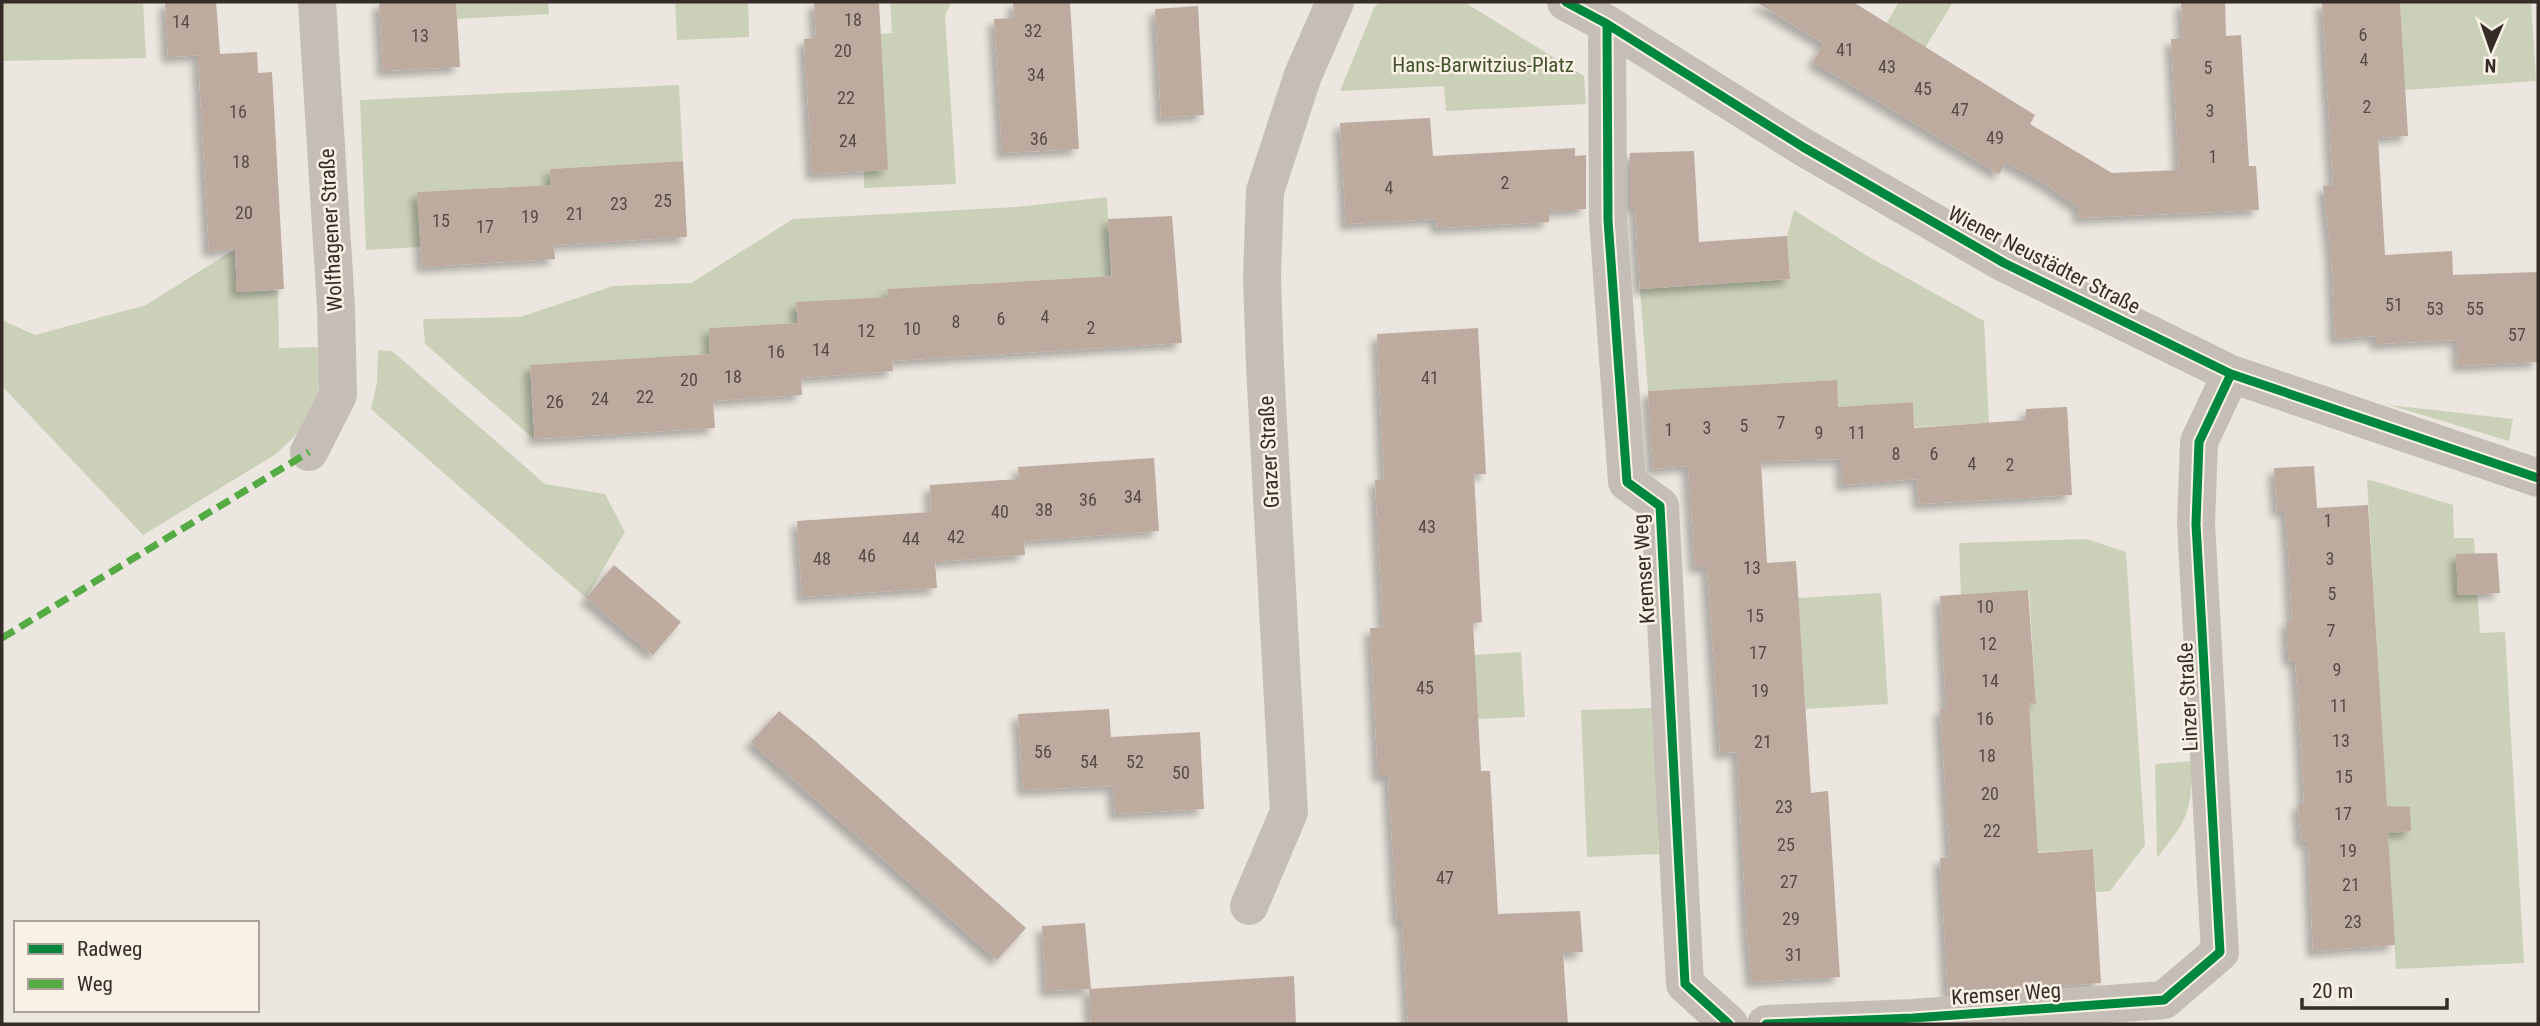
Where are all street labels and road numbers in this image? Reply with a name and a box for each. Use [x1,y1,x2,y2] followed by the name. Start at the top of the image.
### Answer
[315,148,347,312] street label: Wolfhagener Straße
[1944,201,2144,319] street label: Wiener Neustädter Straße
[1254,395,1284,509] street label: Grazer Straße
[1628,513,1660,625] street label: Kremser Weg
[2173,642,2203,752] street label: Linzer Straße
[1950,978,2062,1010] street label: Kremser Weg

